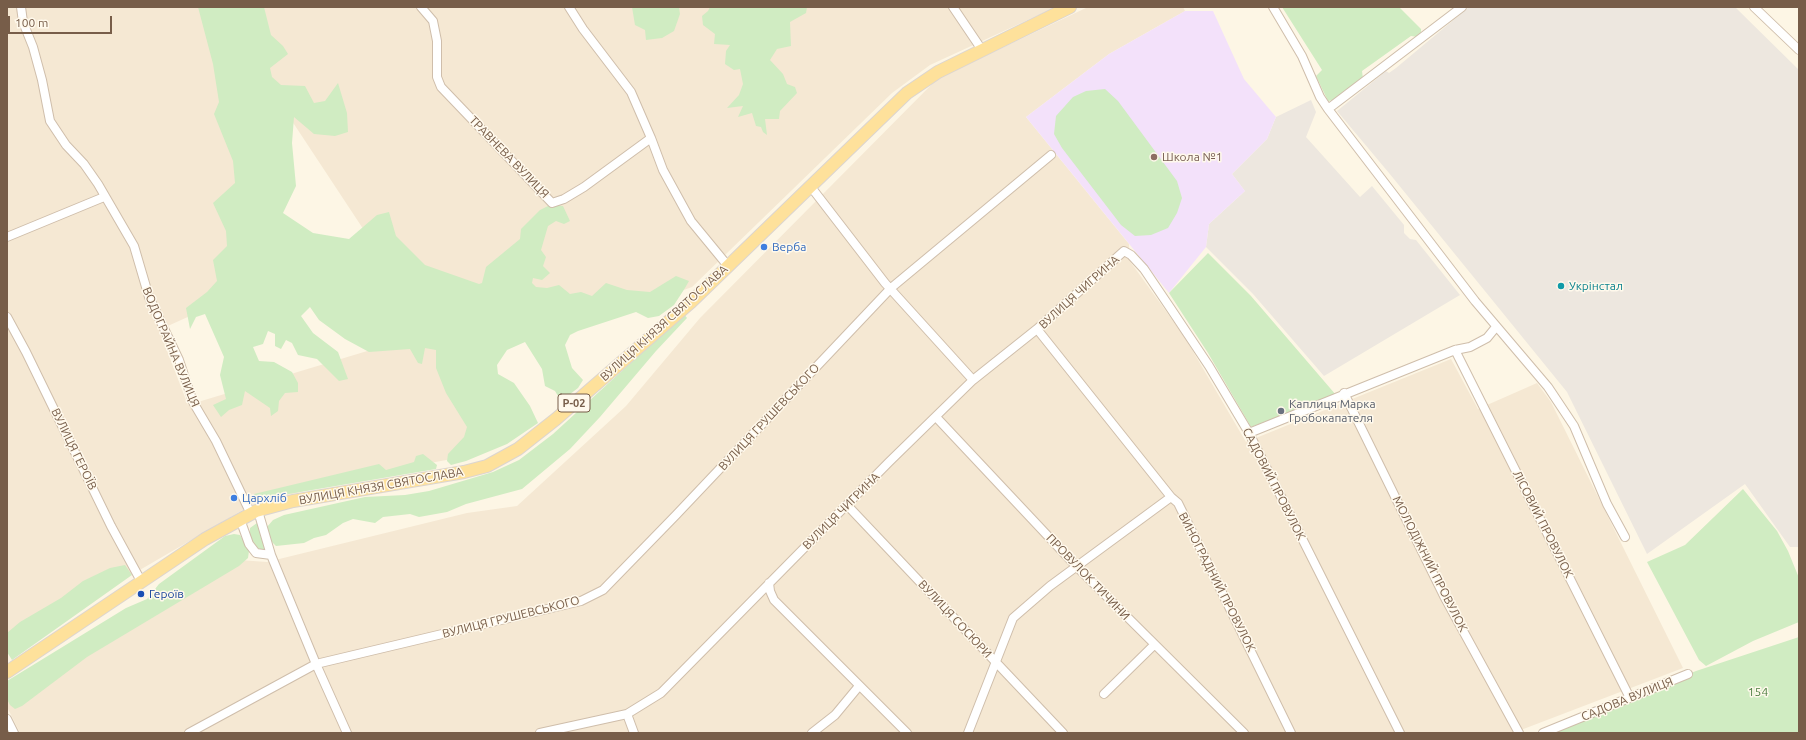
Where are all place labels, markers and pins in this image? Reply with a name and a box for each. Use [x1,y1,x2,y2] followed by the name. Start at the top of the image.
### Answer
[1162,150,1223,164] place label: Школа №1
[1149,152,1159,162] marker: Школа №1
[772,240,806,254] place label: Верба
[759,242,769,252] marker: Верба
[1569,279,1623,293] place label: Укрінстал
[1556,281,1566,291] marker: Укрінстал
[1289,397,1376,425] place label: Каплиця Марка Гробокапателя
[1276,406,1286,416] marker: Каплиця Марка Гробокапателя
[242,491,287,505] place label: Цархліб
[229,493,239,503] marker: Цархліб
[149,587,184,601] place label: Героїв
[136,589,146,599] marker: Героїв

